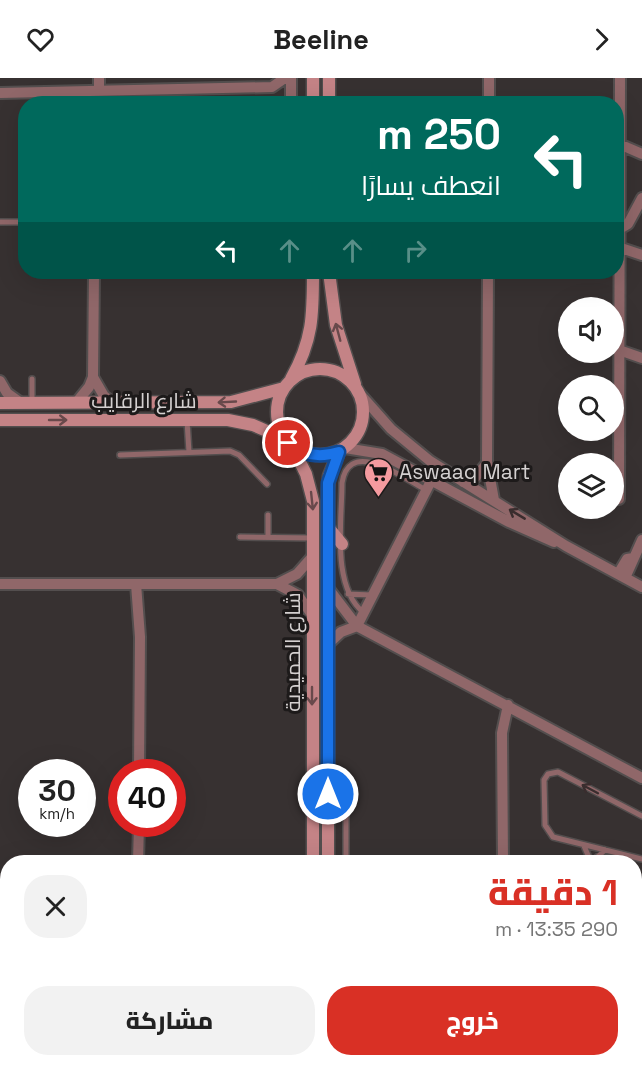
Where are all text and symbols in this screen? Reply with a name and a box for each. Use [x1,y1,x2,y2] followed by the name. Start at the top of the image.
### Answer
[273,22,369,57] text: Beeline
[24,23,57,56] icon: heart
[585,23,618,56] icon: forward
[377,108,501,161] text: 250 m
[522,120,600,198] icon: left
[361,168,501,203] text: انعطف يسارًا
[210,234,243,267] icon: left
[273,234,306,267] icon: ahead
[336,234,369,267] icon: ahead
[399,234,432,267] icon: right
[558,297,624,519] map controls
[558,297,624,363] button: sound
[332,323,343,342] one-way arrow
[558,375,624,441] button: search
[91,387,197,415] street label: شارع الرقايب
[218,396,238,407] one-way arrow
[48,414,68,426] one-way arrow
[262,417,313,468] pin
[271,426,304,459] icon: arrive
[558,453,624,519] button: layers
[362,456,394,498] supermarket icon: Aswaaq Mart
[399,458,530,485] place label: Aswaaq Mart
[307,490,318,510] one-way arrow
[509,507,526,519] one-way arrow
[279,592,307,712] street label: شارع الحميدية
[306,685,318,705] one-way arrow
[108,759,186,837] speed limit sign: 40
[296,762,360,826] position arrow
[38,771,76,810] text: 30
[582,783,599,795] one-way arrow
[39,804,75,823] text: km/h
[488,870,618,916] text: 1 دقيقة
[24,875,87,938] button: close
[495,916,618,942] text: 290 m · 13:35
[24,986,315,1055] button: مشاركة
[327,986,618,1055] button: خروج

